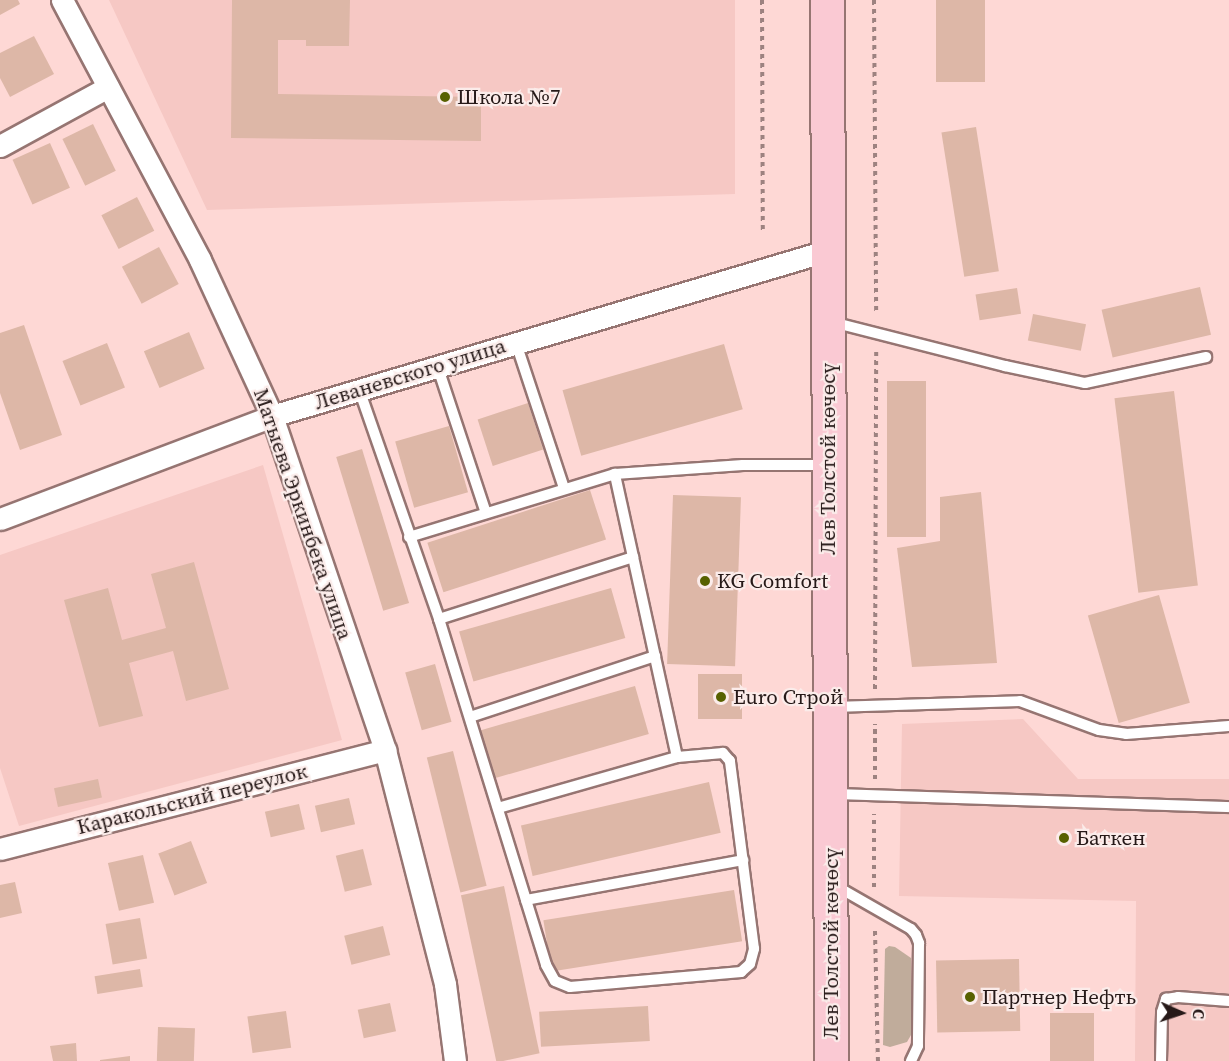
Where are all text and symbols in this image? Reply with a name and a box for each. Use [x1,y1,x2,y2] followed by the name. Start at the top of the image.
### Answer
[457,84,561,110] place label: Школа №7
[438,90,452,104] marker: Школа №7
[311,333,509,415] street label: Леваневского улица
[815,363,841,555] street label: Лев Толстой көчөсү
[248,385,358,643] street label: Матыева Эркинбека улица
[717,568,828,594] place label: KG Comfort
[698,574,712,588] marker: KG Comfort
[733,684,844,710] place label: Euro Строй
[714,690,728,704] marker: Euro Строй
[74,758,310,840] street label: Каракольский переулок
[1076,825,1146,851] place label: Баткен
[1057,831,1071,845] marker: Баткен
[818,848,844,1040] street label: Лев Толстой көчөсү
[1151,983,1211,1043] north arrow
[982,984,1136,1010] place label: Партнер Нефть
[963,990,977,1004] marker: Партнер Нефть
[1188,1008,1210,1019] text: С

